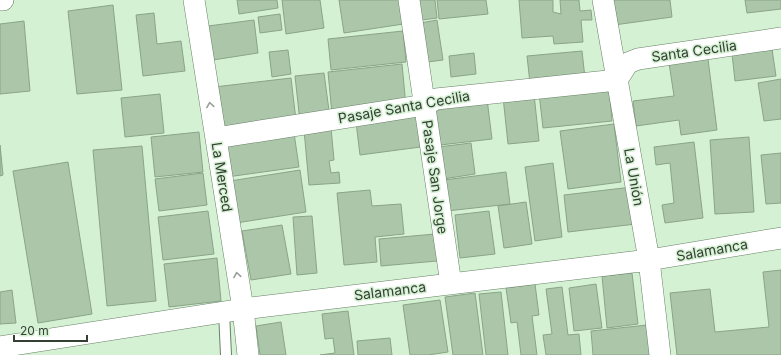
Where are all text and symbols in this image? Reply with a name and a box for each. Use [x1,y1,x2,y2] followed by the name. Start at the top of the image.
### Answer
[650,36,738,65] street label: Santa Cecilia
[337,87,471,126] street label: Pasaje Santa Cecilia
[207,102,215,108] one-way arrow
[419,119,452,235] street label: Pasaje San Jorge
[209,141,236,213] street label: La Merced
[621,147,648,207] street label: La Unión
[675,235,749,264] street label: Salamanca
[233,272,242,278] one-way arrow
[353,278,427,303] street label: Salamanca
[14,317,87,343] scale bar
[20,323,49,338] text: 20 m

